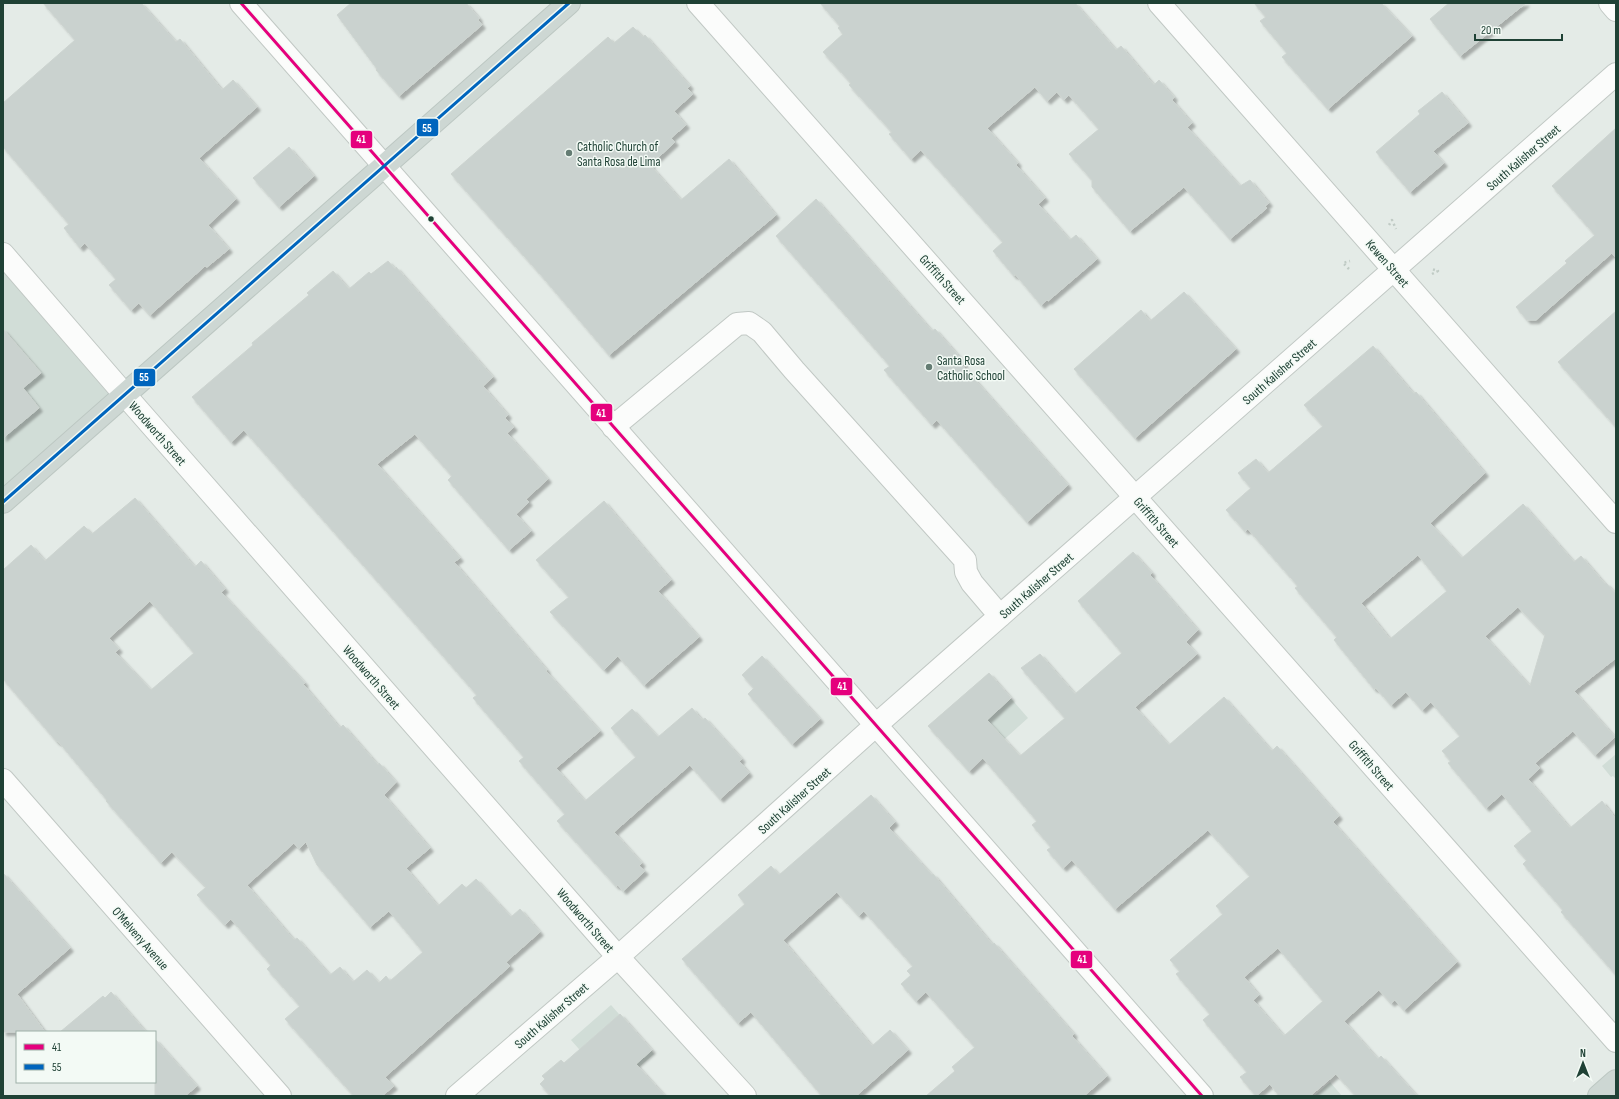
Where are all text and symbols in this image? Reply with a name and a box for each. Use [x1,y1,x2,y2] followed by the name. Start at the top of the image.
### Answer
[1475,16,1562,42] scale bar
[1481,23,1501,38] text: 20 m
[416,118,439,137] line badge: 55
[1483,121,1564,194] street label: South Kalisher Street
[422,122,432,135] text: 55
[350,130,373,149] line badge: 41
[356,133,366,146] text: 41
[577,139,660,170] place label: Catholic Church of Santa Rosa de Lima
[564,148,574,158] marker: Catholic Church of Santa Rosa de Lima
[426,214,436,224] unlabelled marker
[1362,236,1412,291] street label: Kewen Street
[916,251,969,308] street label: Griffith Street
[1239,335,1320,408] street label: South Kalisher Street
[937,353,1005,384] place label: Santa Rosa Catholic School
[924,362,934,372] marker: Santa Rosa Catholic School
[133,368,156,387] line badge: 55
[139,371,149,384] text: 55
[125,398,190,469] street label: Woodworth Street
[590,403,613,422] line badge: 41
[596,407,606,420] text: 41
[1130,494,1182,551] street label: Griffith Street
[996,549,1077,622] street label: South Kalisher Street
[339,642,404,713] street label: Woodworth Street
[830,677,853,696] line badge: 41
[837,680,847,693] text: 41
[1345,737,1397,794] street label: Griffith Street
[755,764,834,838] street label: South Kalisher Street
[553,885,618,956] street label: Woodworth Street
[108,904,172,973] street label: O'Melveny Avenue
[1070,950,1093,969] line badge: 41
[1077,953,1087,966] text: 41
[511,979,592,1052] street label: South Kalisher Street
[16,1031,156,1083] legend
[52,1040,62,1055] text: 41
[1563,1043,1603,1083] north arrow
[1580,1047,1586,1060] text: N
[52,1060,62,1075] text: 55

